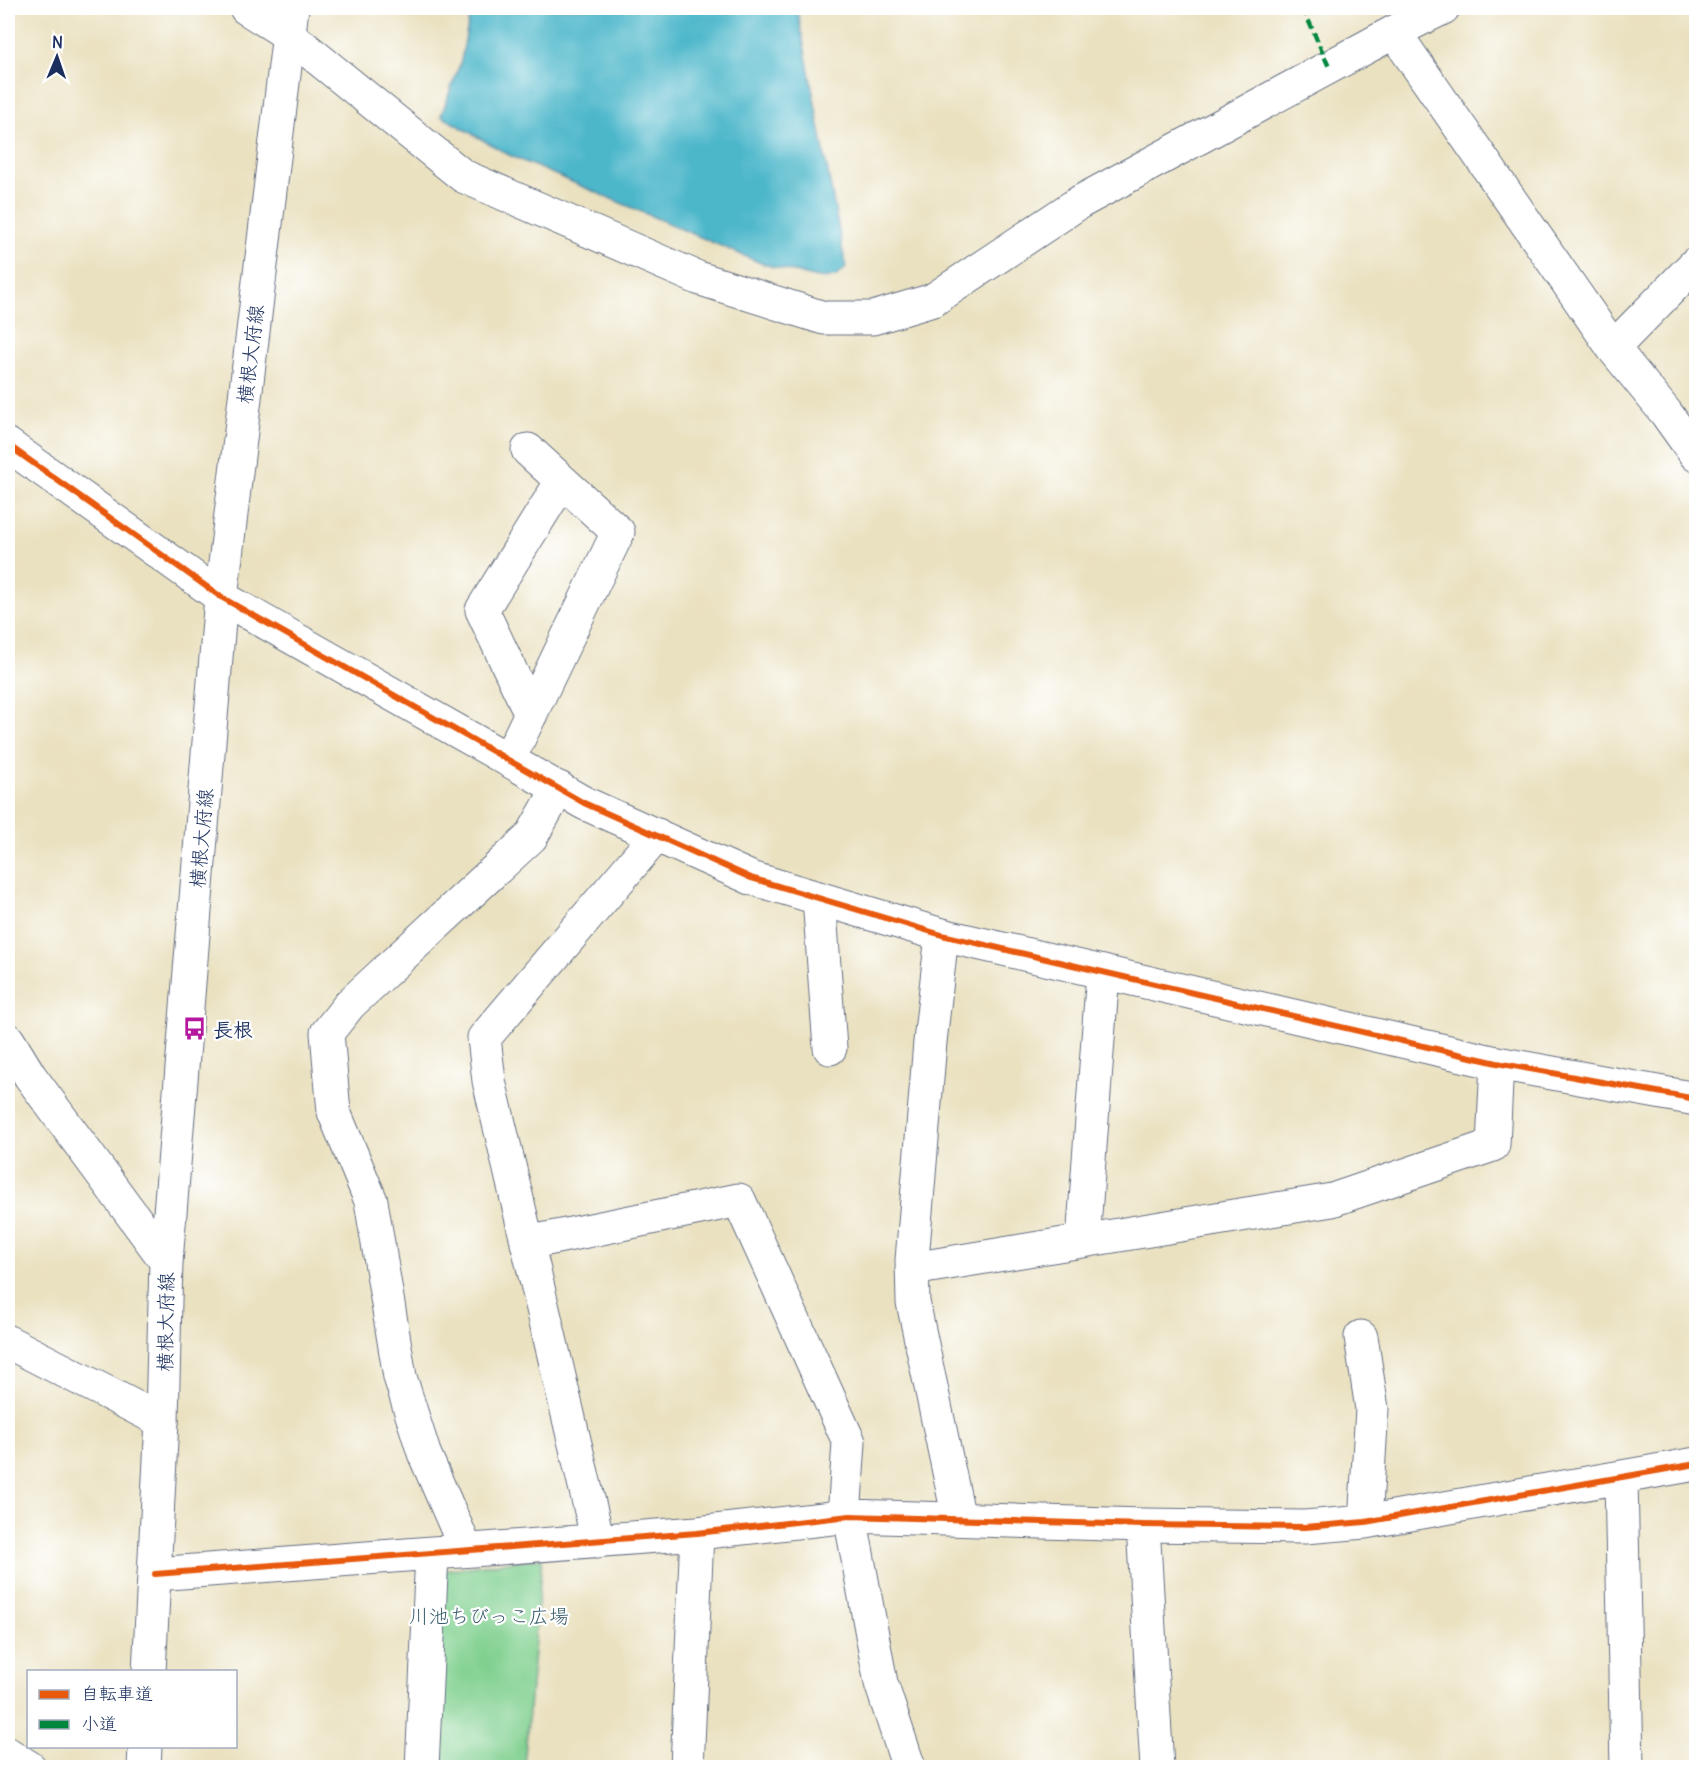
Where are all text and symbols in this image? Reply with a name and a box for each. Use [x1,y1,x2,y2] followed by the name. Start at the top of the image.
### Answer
[27,27,87,87] north arrow
[52,32,63,52] text: N
[231,303,269,405] street label: 横根大府線
[184,787,218,889] street label: 横根大府線
[182,1016,208,1042] bus stop icon: 長根
[213,1017,253,1042] place label: 長根
[152,1272,178,1372] street label: 横根大府線
[409,1603,569,1628] park label: 川池ちびっこ広場
[27,1670,237,1748] legend
[81,1682,153,1705] text: 自転車道
[81,1712,117,1735] text: 小道

